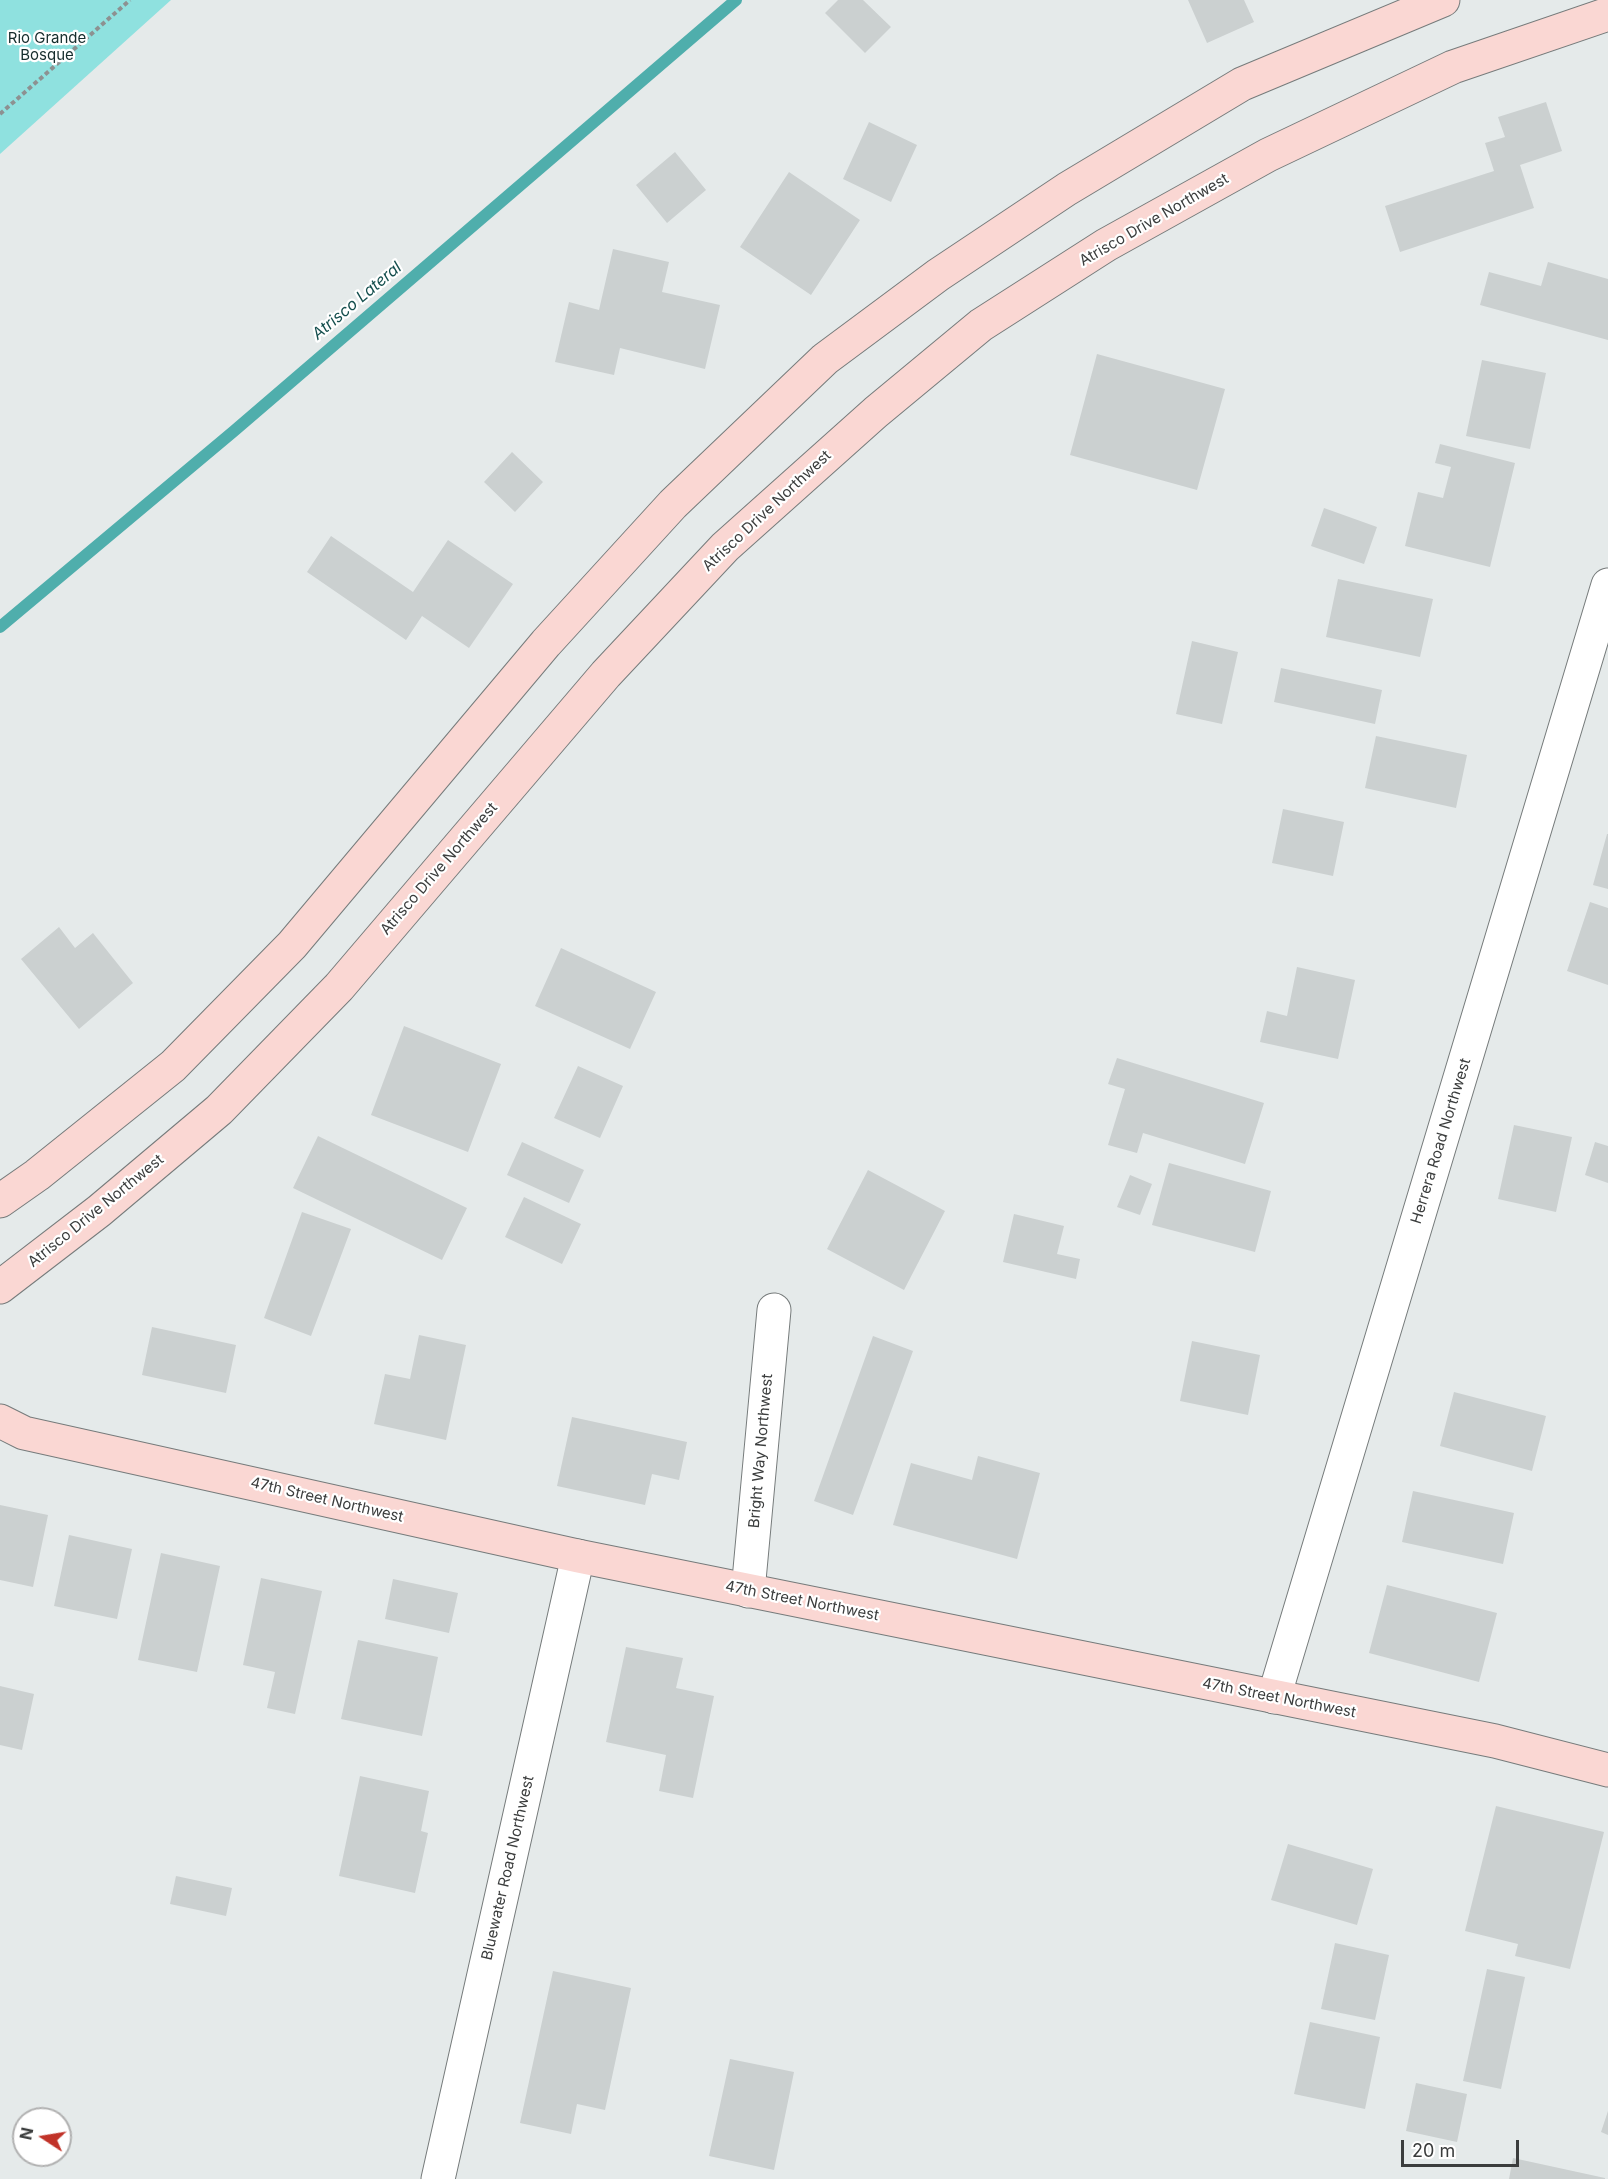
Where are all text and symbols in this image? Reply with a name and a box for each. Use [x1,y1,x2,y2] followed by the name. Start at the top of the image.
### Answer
[8,29,86,64] park label: Rio Grande Bosque
[1076,170,1232,270] street label: Atrisco Drive Northwest
[309,258,405,344] water label: Atrisco Lateral
[699,447,835,575] street label: Atrisco Drive Northwest
[377,799,501,939] street label: Atrisco Drive Northwest
[1407,1056,1475,1226] street label: Herrera Road Northwest
[25,1151,167,1271] street label: Atrisco Drive Northwest
[745,1373,777,1529] street label: Bright Way Northwest
[249,1474,405,1526] street label: 47th Street Northwest
[724,1577,880,1625] street label: 47th Street Northwest
[1201,1674,1357,1722] street label: 47th Street Northwest
[478,1774,538,1962] street label: Bluewater Road Northwest
[12,2107,72,2167] north arrow
[15,2126,37,2142] text: N
[1404,2128,1522,2166] scale bar
[1412,2140,1455,2161] text: 20 m

